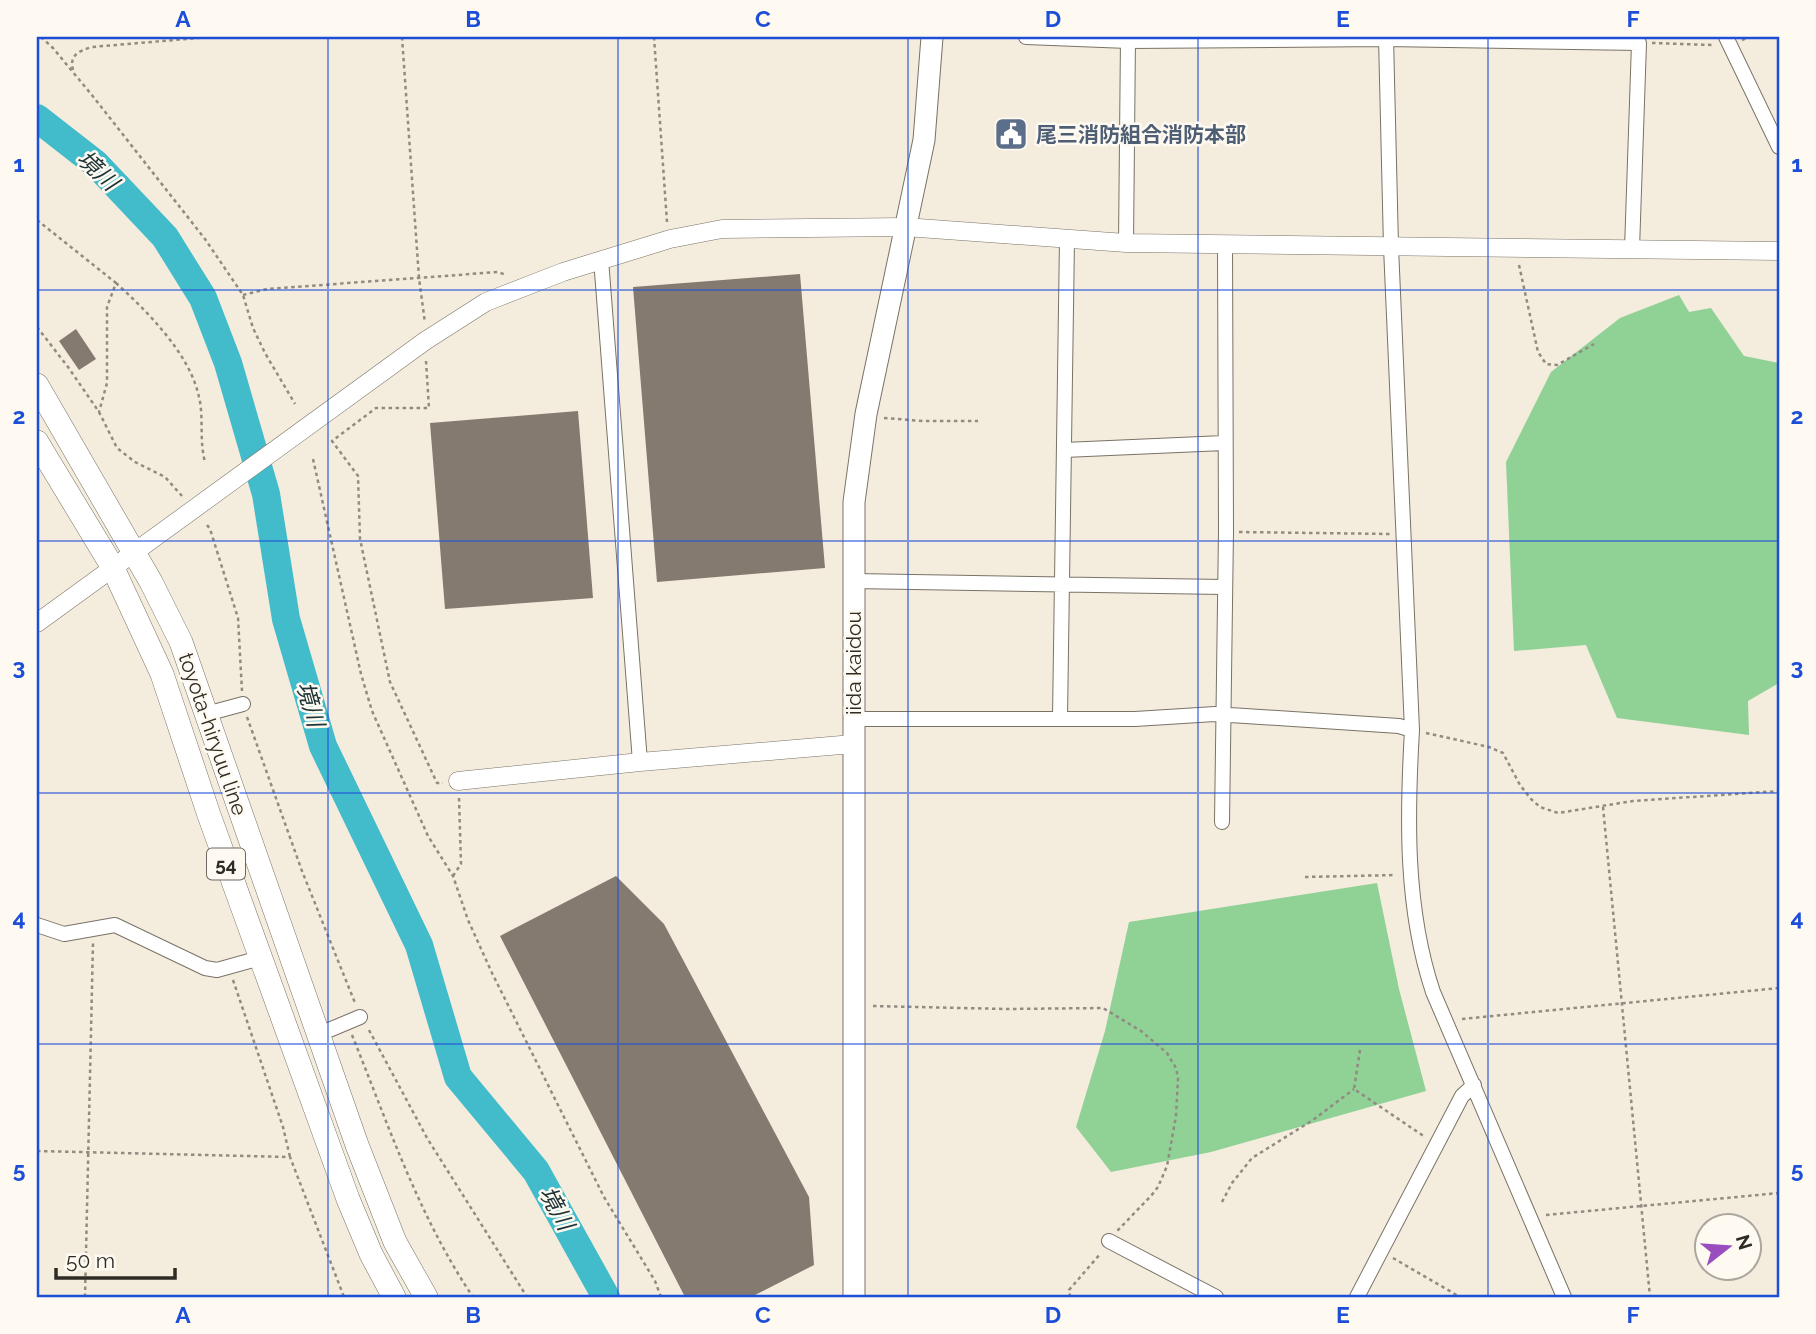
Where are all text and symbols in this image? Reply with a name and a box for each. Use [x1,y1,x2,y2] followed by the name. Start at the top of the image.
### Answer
[175,5,191,32] text: A
[465,5,481,32] text: B
[755,5,771,32] text: C
[1045,5,1061,32] text: D
[1336,5,1350,32] text: E
[1626,5,1640,32] text: F
[992,115,1030,153] public building icon: 尾三消防組合消防本部
[1036,122,1246,147] place label: 尾三消防組合消防本部
[72,144,126,198] water label: 境川
[13,150,25,177] text: 1
[1791,150,1803,177] text: 1
[13,402,25,429] text: 2
[1791,402,1803,429] text: 2
[841,611,866,715] street label: iida kaidou
[173,649,253,819] street label: toyota-hiryuu line
[13,653,25,680] text: 3
[1791,653,1803,680] text: 3
[292,678,331,733] water label: 境川
[207,848,245,880] road number: 54
[12,904,26,931] text: 4
[1790,904,1804,931] text: 4
[13,1156,26,1183] text: 5
[1791,1156,1804,1183] text: 5
[534,1181,581,1237] water label: 境川
[1694,1212,1764,1282] north arrow
[1732,1232,1757,1252] text: N
[56,1236,175,1280] scale bar
[66,1248,115,1273] text: 50 m
[175,1301,191,1328] text: A
[465,1301,481,1328] text: B
[755,1301,771,1328] text: C
[1045,1301,1061,1328] text: D
[1336,1301,1350,1328] text: E
[1626,1301,1640,1328] text: F

